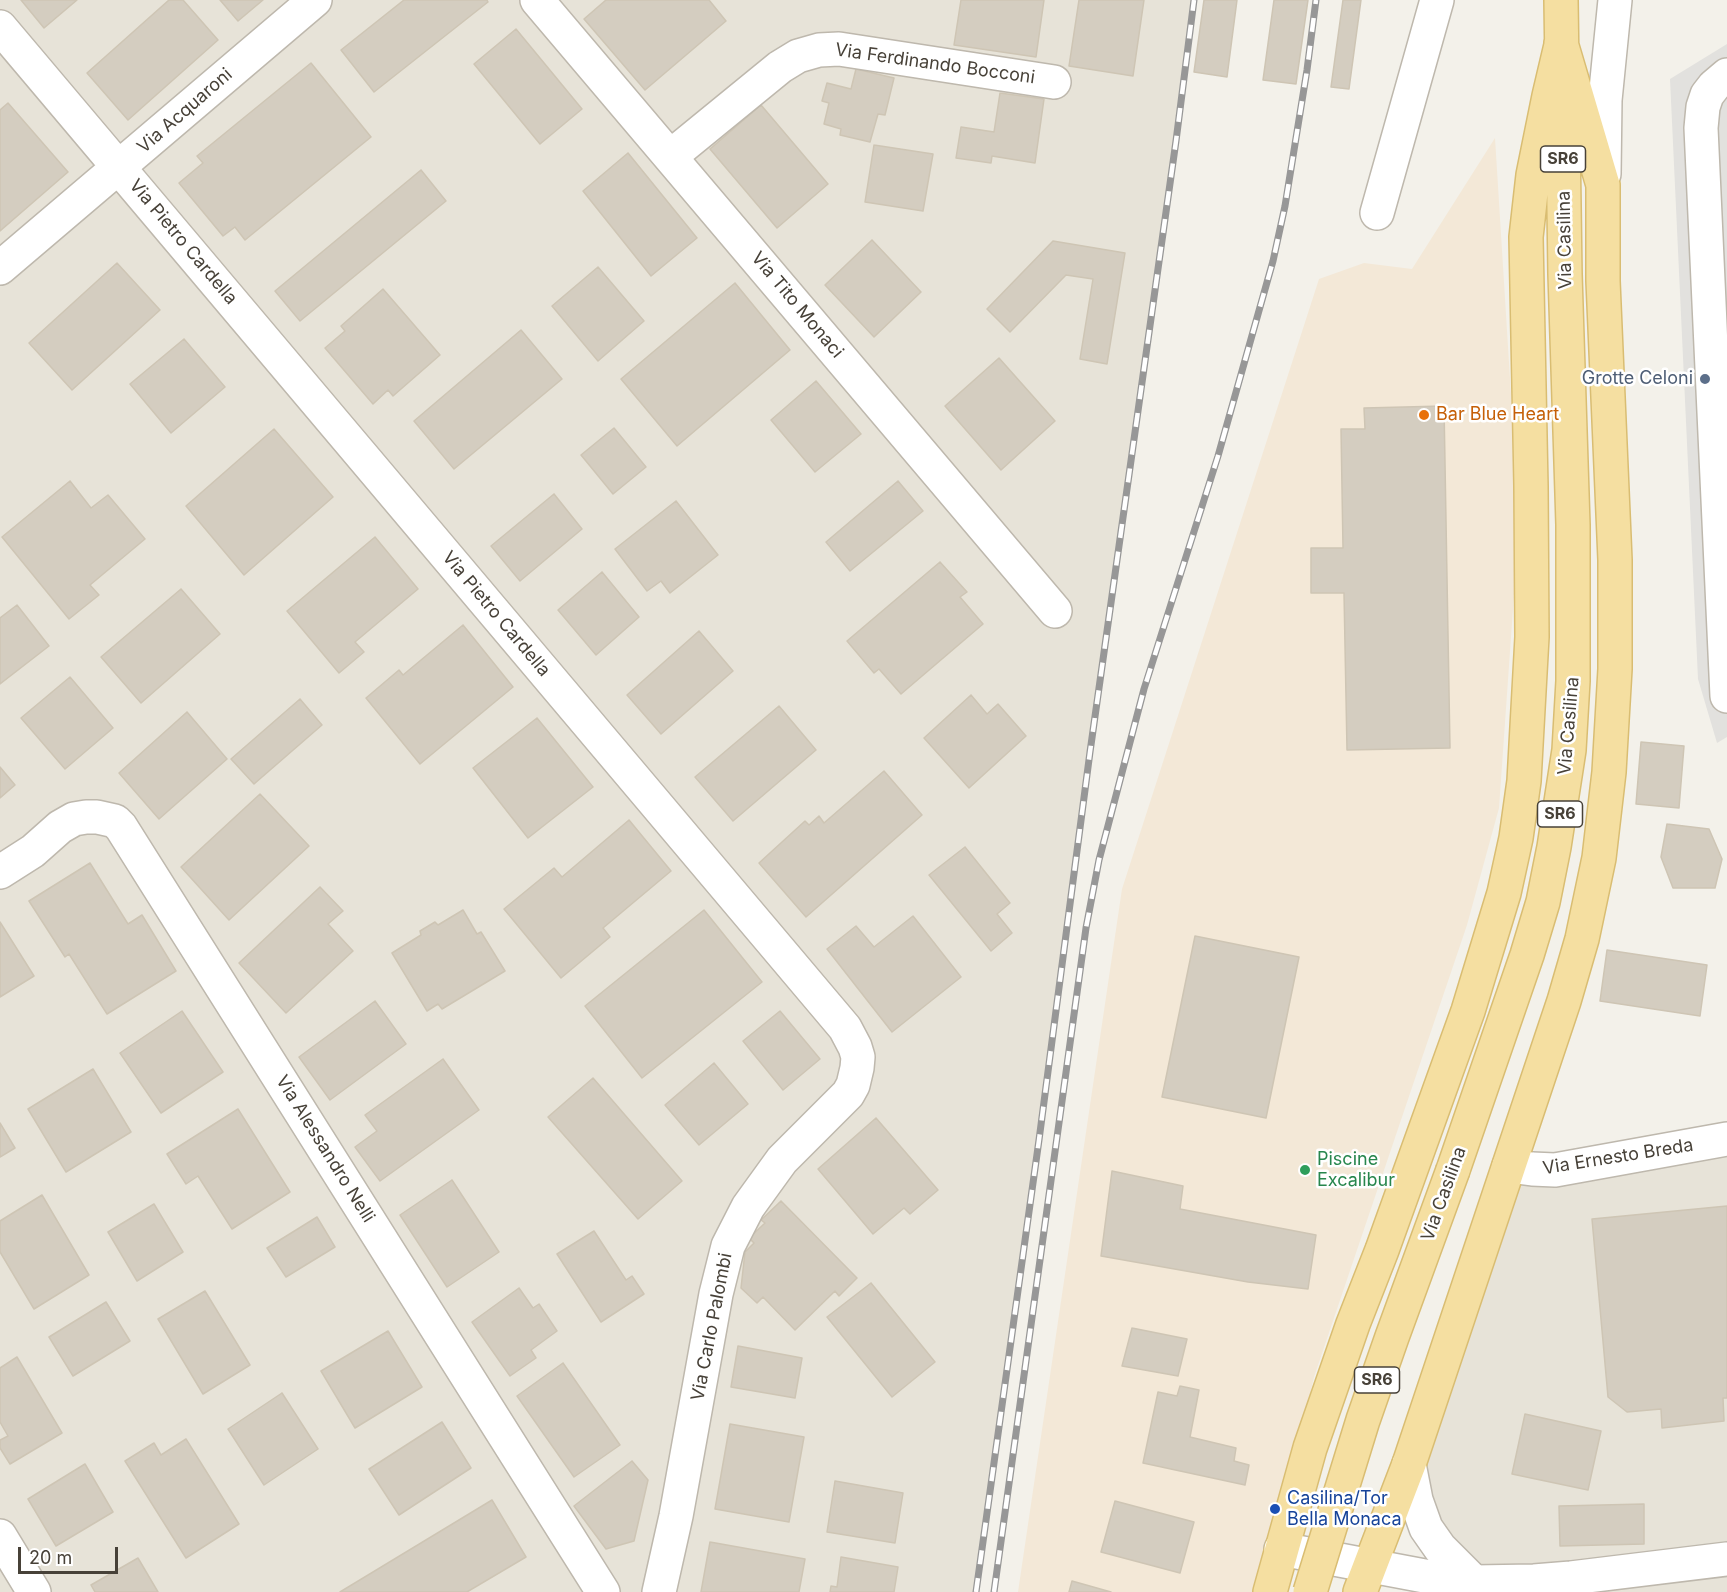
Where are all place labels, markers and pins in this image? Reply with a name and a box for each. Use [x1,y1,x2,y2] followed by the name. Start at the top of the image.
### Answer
[1582,368,1693,390] place label: Grotte Celoni
[1698,372,1712,386] marker: Grotte Celoni
[1436,404,1559,426] place label: Bar Blue Heart
[1417,408,1431,422] marker: Bar Blue Heart
[1317,1149,1395,1192] place label: Piscine Excalibur
[1298,1163,1312,1177] marker: Piscine Excalibur
[1287,1488,1402,1530] place label: Casilina/Tor Bella Monaca
[1268,1502,1282,1516] marker: Casilina/Tor Bella Monaca

